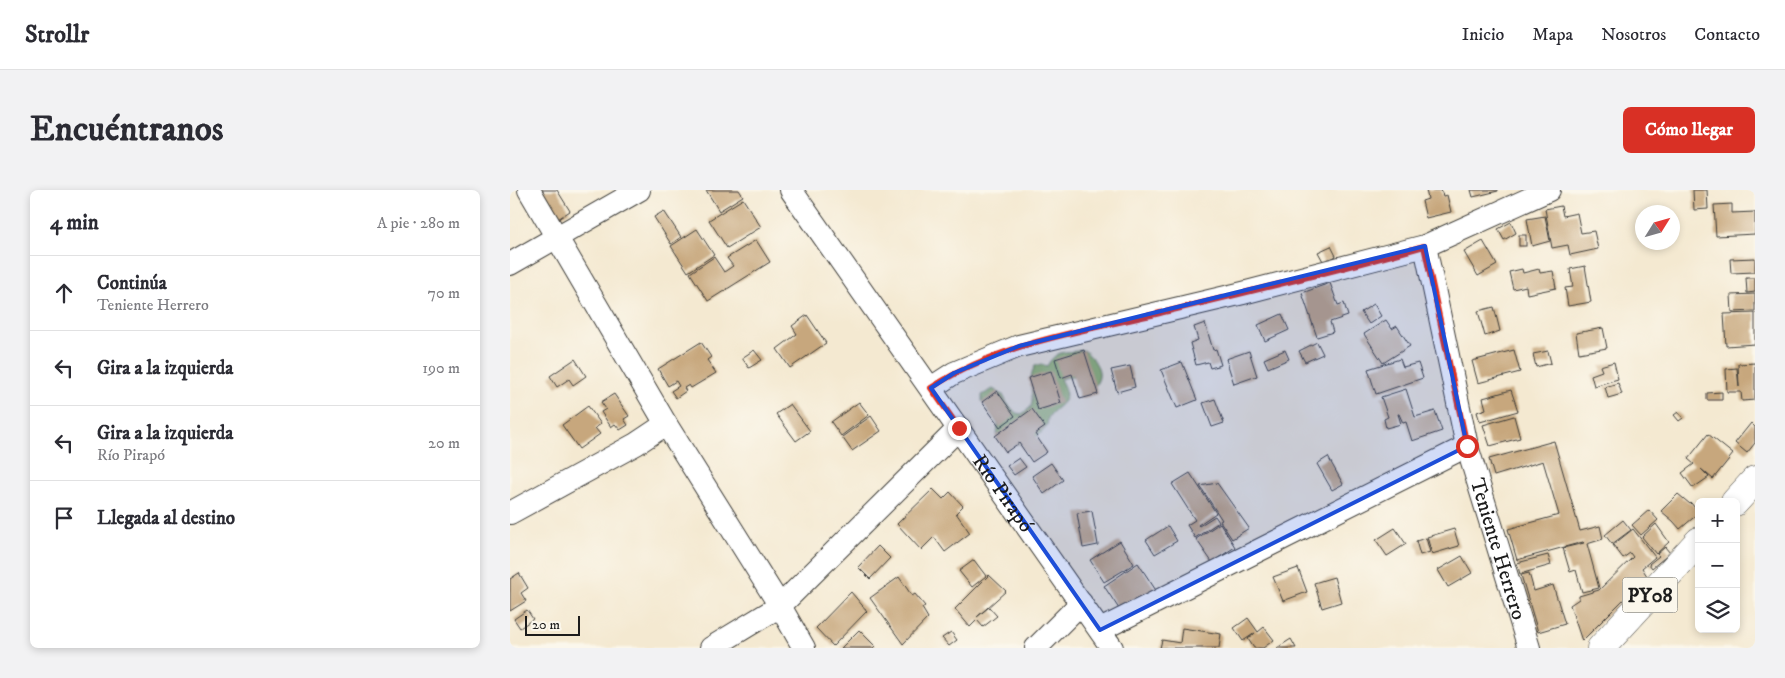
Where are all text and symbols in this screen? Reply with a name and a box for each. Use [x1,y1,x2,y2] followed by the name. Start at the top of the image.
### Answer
[25,20,89,50] text: Strollr
[1462,24,1504,46] text: Inicio
[1532,24,1573,46] text: Mapa
[1601,24,1666,46] text: Nosotros
[1694,24,1760,46] text: Contacto
[1623,107,1755,153] button: Cómo llegar
[30,108,224,152] text: Encuéntranos
[1635,205,1680,250] north arrow
[50,210,99,236] text: 4 min
[377,213,460,233] text: A pie · 280 m
[97,272,167,295] text: Continúa
[50,279,78,307] icon: ahead
[428,283,460,303] text: 70 m
[97,295,209,315] text: Teniente Herrero
[50,354,78,382] icon: left
[97,357,233,380] text: Gira a la izquierda
[422,358,460,378] text: 190 m
[948,417,971,440] route end
[97,422,233,445] text: Gira a la izquierda
[50,429,78,457] icon: left
[428,433,460,453] text: 20 m
[1456,435,1479,458] route start
[97,445,165,465] text: Río Pirapó
[966,450,1039,538] street label: Río Pirapó
[1464,475,1532,623] street label: Teniente Herrero
[1695,498,1740,633] map controls
[1695,498,1740,543] button: +
[50,504,78,532] icon: arrive
[97,507,235,530] text: Llegada al destino
[1695,543,1740,588] button: −
[1622,578,1678,612] road number: PY08
[1695,588,1740,633] button: layers
[525,613,580,636] scale bar
[532,616,560,634] text: 20 m

